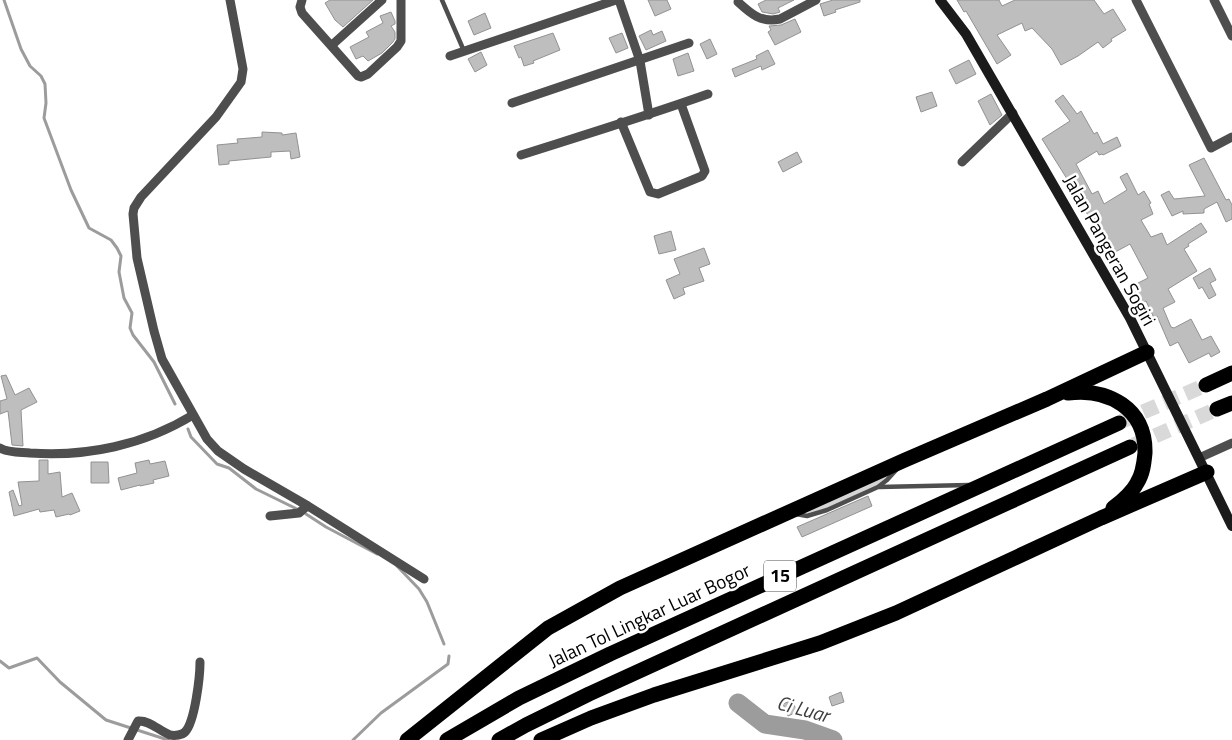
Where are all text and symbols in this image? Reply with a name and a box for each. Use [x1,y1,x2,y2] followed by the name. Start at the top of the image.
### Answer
[1057,169,1164,331] street label: Jalan Pangeran Sogiri
[543,555,755,674] street label: Jalan Tol Lingkar Luar Bogor
[764,560,796,592] road number: 15
[773,687,835,731] water label: Ci Luar

